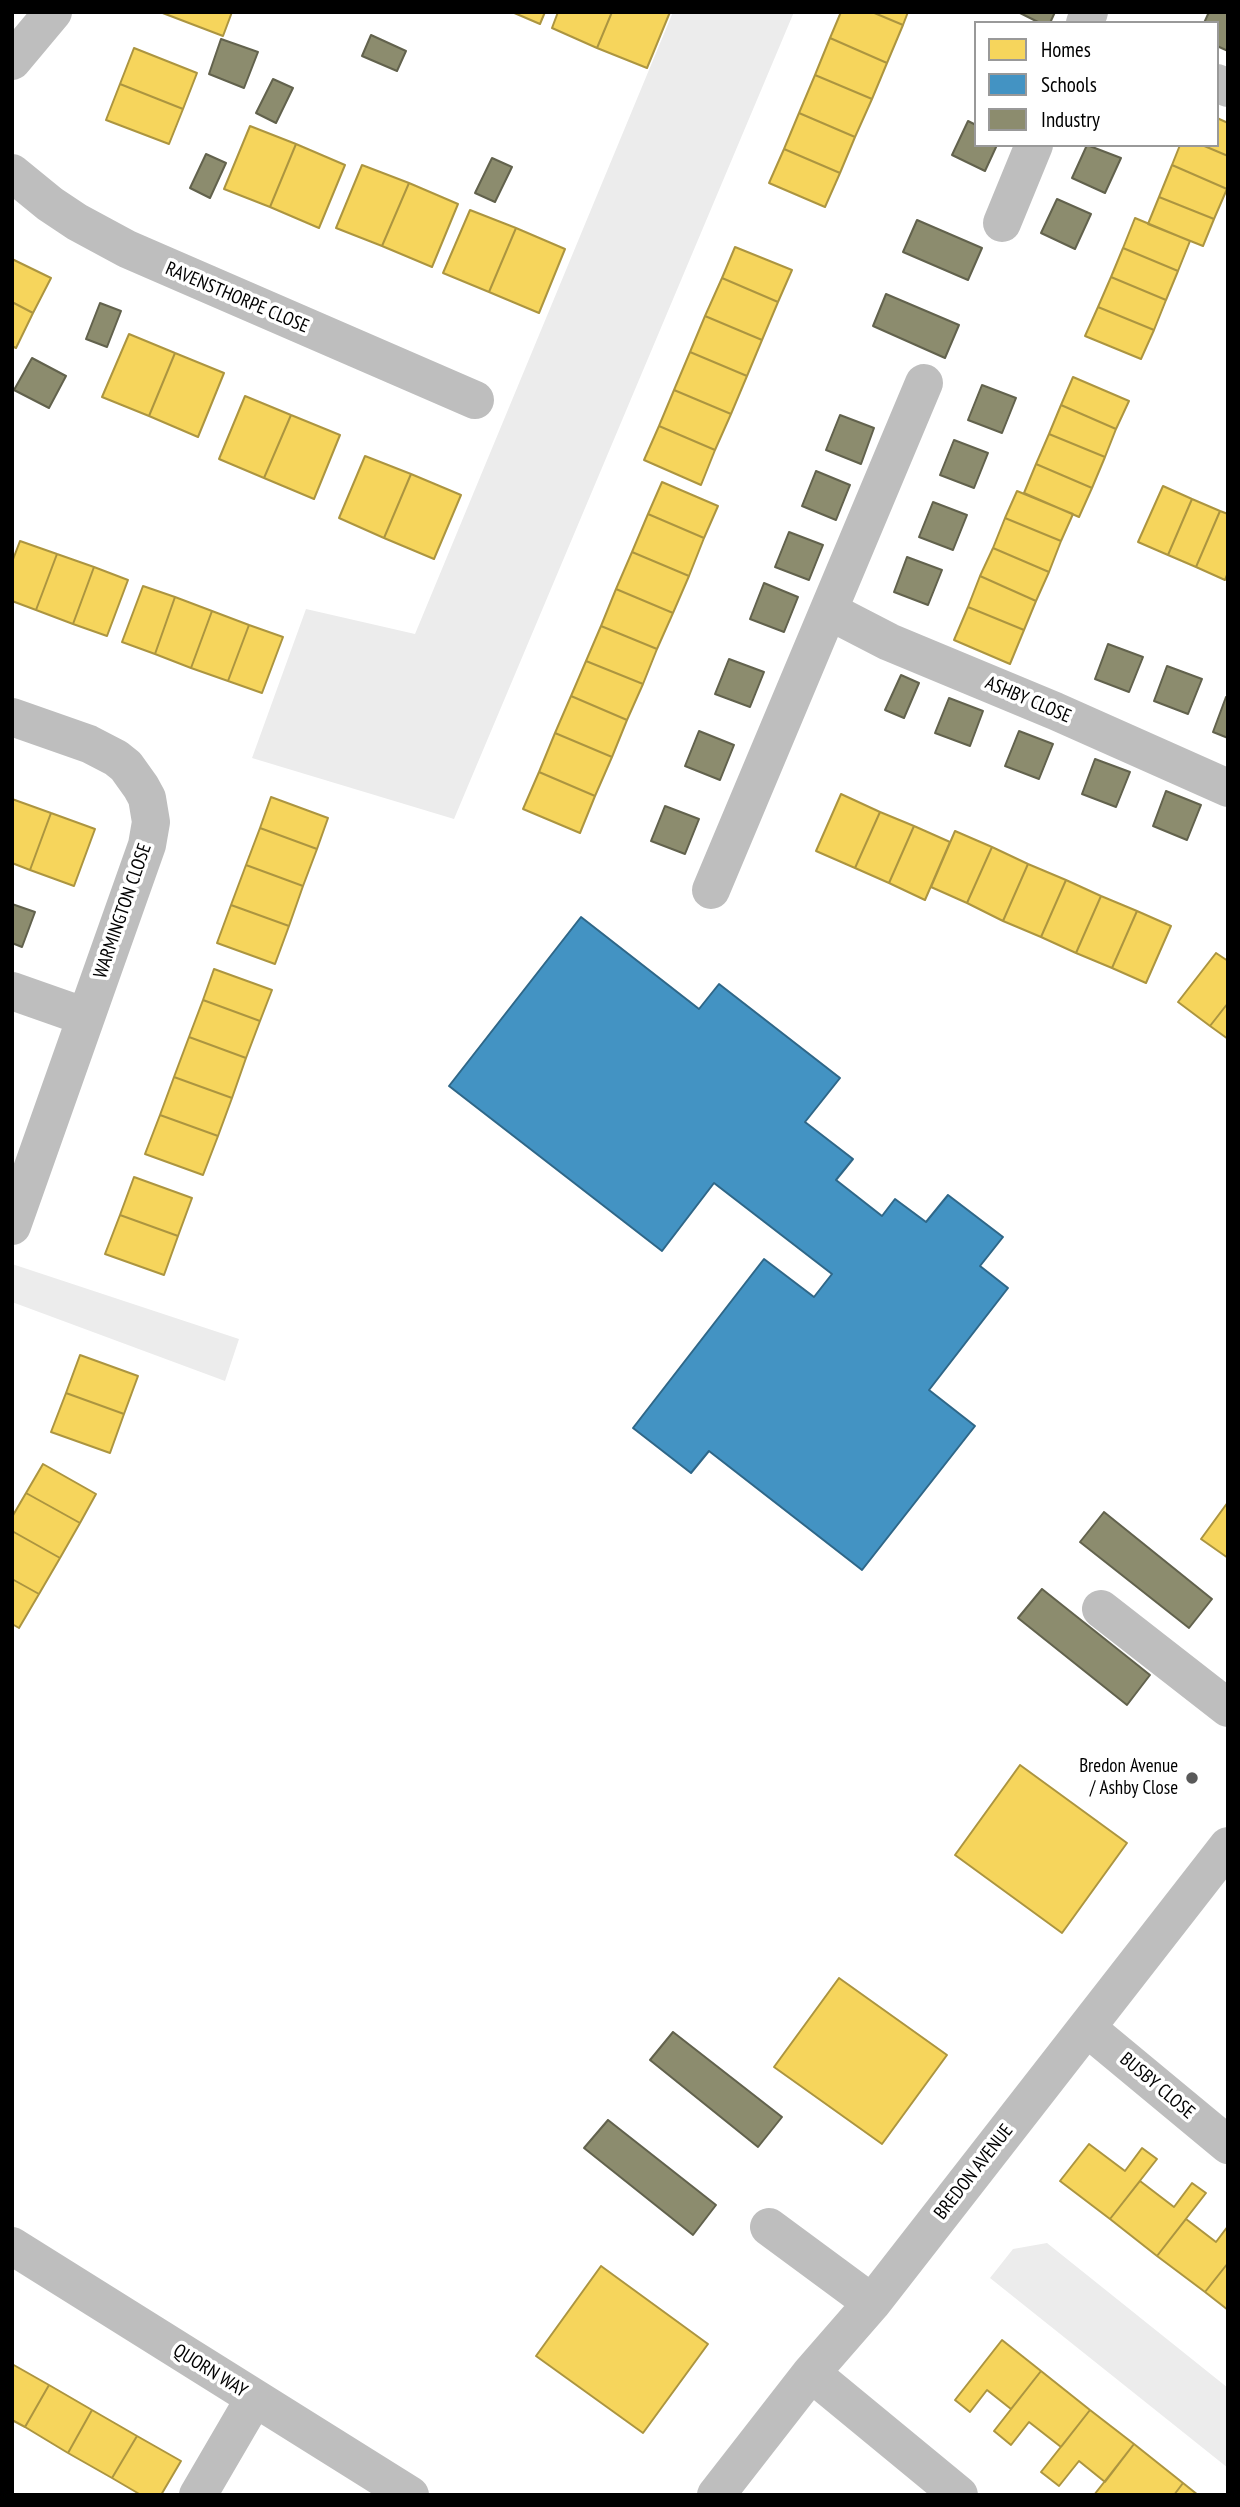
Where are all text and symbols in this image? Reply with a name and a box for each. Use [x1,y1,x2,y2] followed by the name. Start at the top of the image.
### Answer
[974,21,1219,147] legend
[1041,36,1091,63] text: Homes
[1041,71,1097,98] text: Schools
[1041,106,1100,133] text: Industry
[162,258,312,338] street label: RAVENSTHORPE CLOSE
[982,672,1074,728] street label: ASHBY CLOSE
[89,841,157,981] street label: WARMINGTON CLOSE
[1079,1756,1178,1800] place label: Bredon Avenue / Ashby Close
[1184,1770,1200,1786] marker: Bredon Avenue / Ashby Close
[1115,2048,1199,2124] street label: BUSBY CLOSE
[930,2120,1018,2224] street label: BREDON AVENUE
[169,2339,251,2403] street label: QUORN WAY

